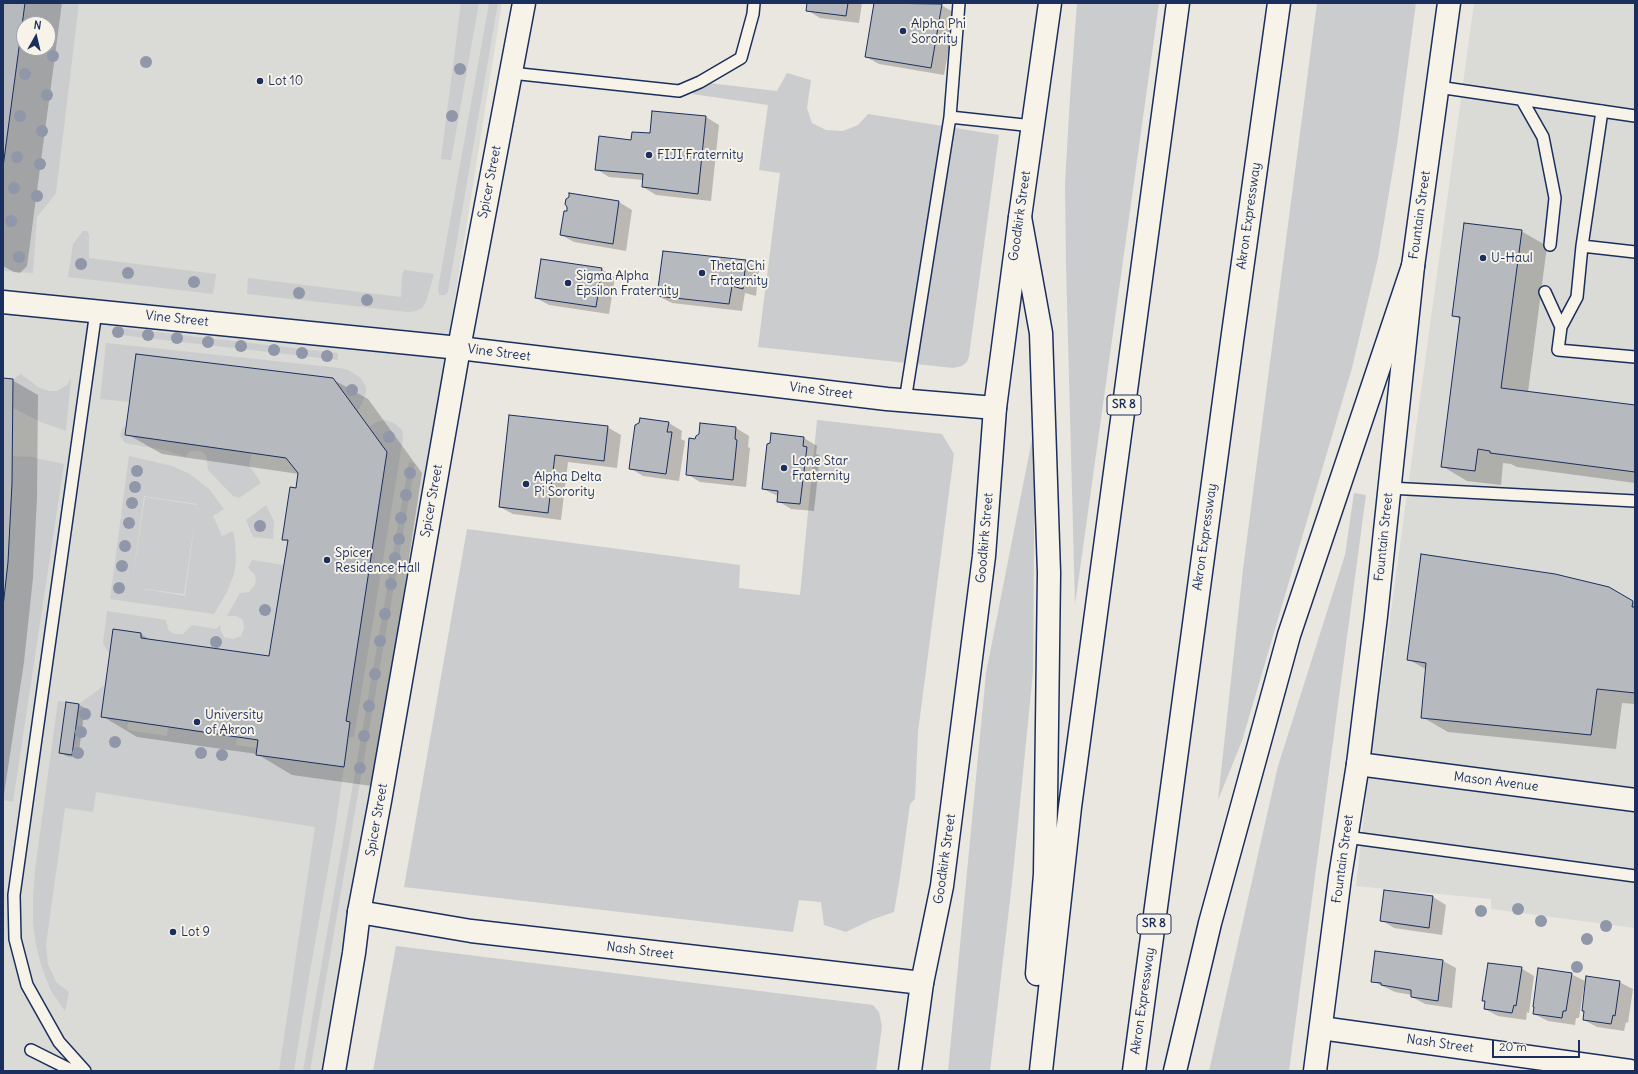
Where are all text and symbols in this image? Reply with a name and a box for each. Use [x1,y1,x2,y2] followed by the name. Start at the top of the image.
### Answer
[16,16,56,56] north arrow
[911,16,966,47] place label: Alpha Phi Sorority
[33,18,42,33] text: N
[898,26,908,36] marker: Alpha Phi Sorority
[268,73,303,89] place label: Lot 10
[255,76,265,86] marker: Lot 10
[475,144,505,220] street label: Spicer Street
[657,147,744,163] place label: FIJI Fraternity
[644,150,654,160] marker: FIJI Fraternity
[1234,161,1264,271] street label: Akron Expressway
[1006,170,1034,262] street label: Goodkirk Street
[1406,170,1434,260] street label: Fountain Street
[1491,250,1533,266] place label: U-Haul
[1478,253,1488,263] marker: U-Haul
[710,258,768,289] place label: Theta Chi Fraternity
[576,268,679,299] place label: Sigma Alpha Epsilon Fraternity
[697,268,707,278] marker: Theta Chi Fraternity
[563,278,573,288] marker: Sigma Alpha Epsilon Fraternity
[145,308,209,330] street label: Vine Street
[467,341,531,365] street label: Vine Street
[789,379,853,403] street label: Vine Street
[1107,395,1141,415] road number: SR 8
[792,453,850,484] place label: Lone Star Fraternity
[418,463,446,539] street label: Spicer Street
[779,463,789,473] marker: Lone Star Fraternity
[534,469,602,500] place label: Alpha Delta Pi Sorority
[521,479,531,489] marker: Alpha Delta Pi Sorority
[1190,482,1220,592] street label: Akron Expressway
[973,492,997,584] street label: Goodkirk Street
[1372,492,1396,582] street label: Fountain Street
[335,545,420,576] place label: Spicer Residence Hall
[322,555,332,565] marker: Spicer Residence Hall
[205,707,263,738] place label: University of Akron
[192,717,202,727] marker: University of Akron
[1453,769,1539,795] street label: Mason Avenue
[363,782,391,858] street label: Spicer Street
[931,813,959,905] street label: Goodkirk Street
[1329,814,1357,904] street label: Fountain Street
[1137,914,1171,934] road number: SR 8
[181,924,210,940] place label: Lot 9
[168,927,178,937] marker: Lot 9
[606,939,674,963] street label: Nash Street
[1128,946,1158,1056] street label: Akron Expressway
[1405,1032,1475,1056] street label: Nash Street
[1494,1032,1582,1058] scale bar
[1499,1039,1527,1054] text: 20 m

